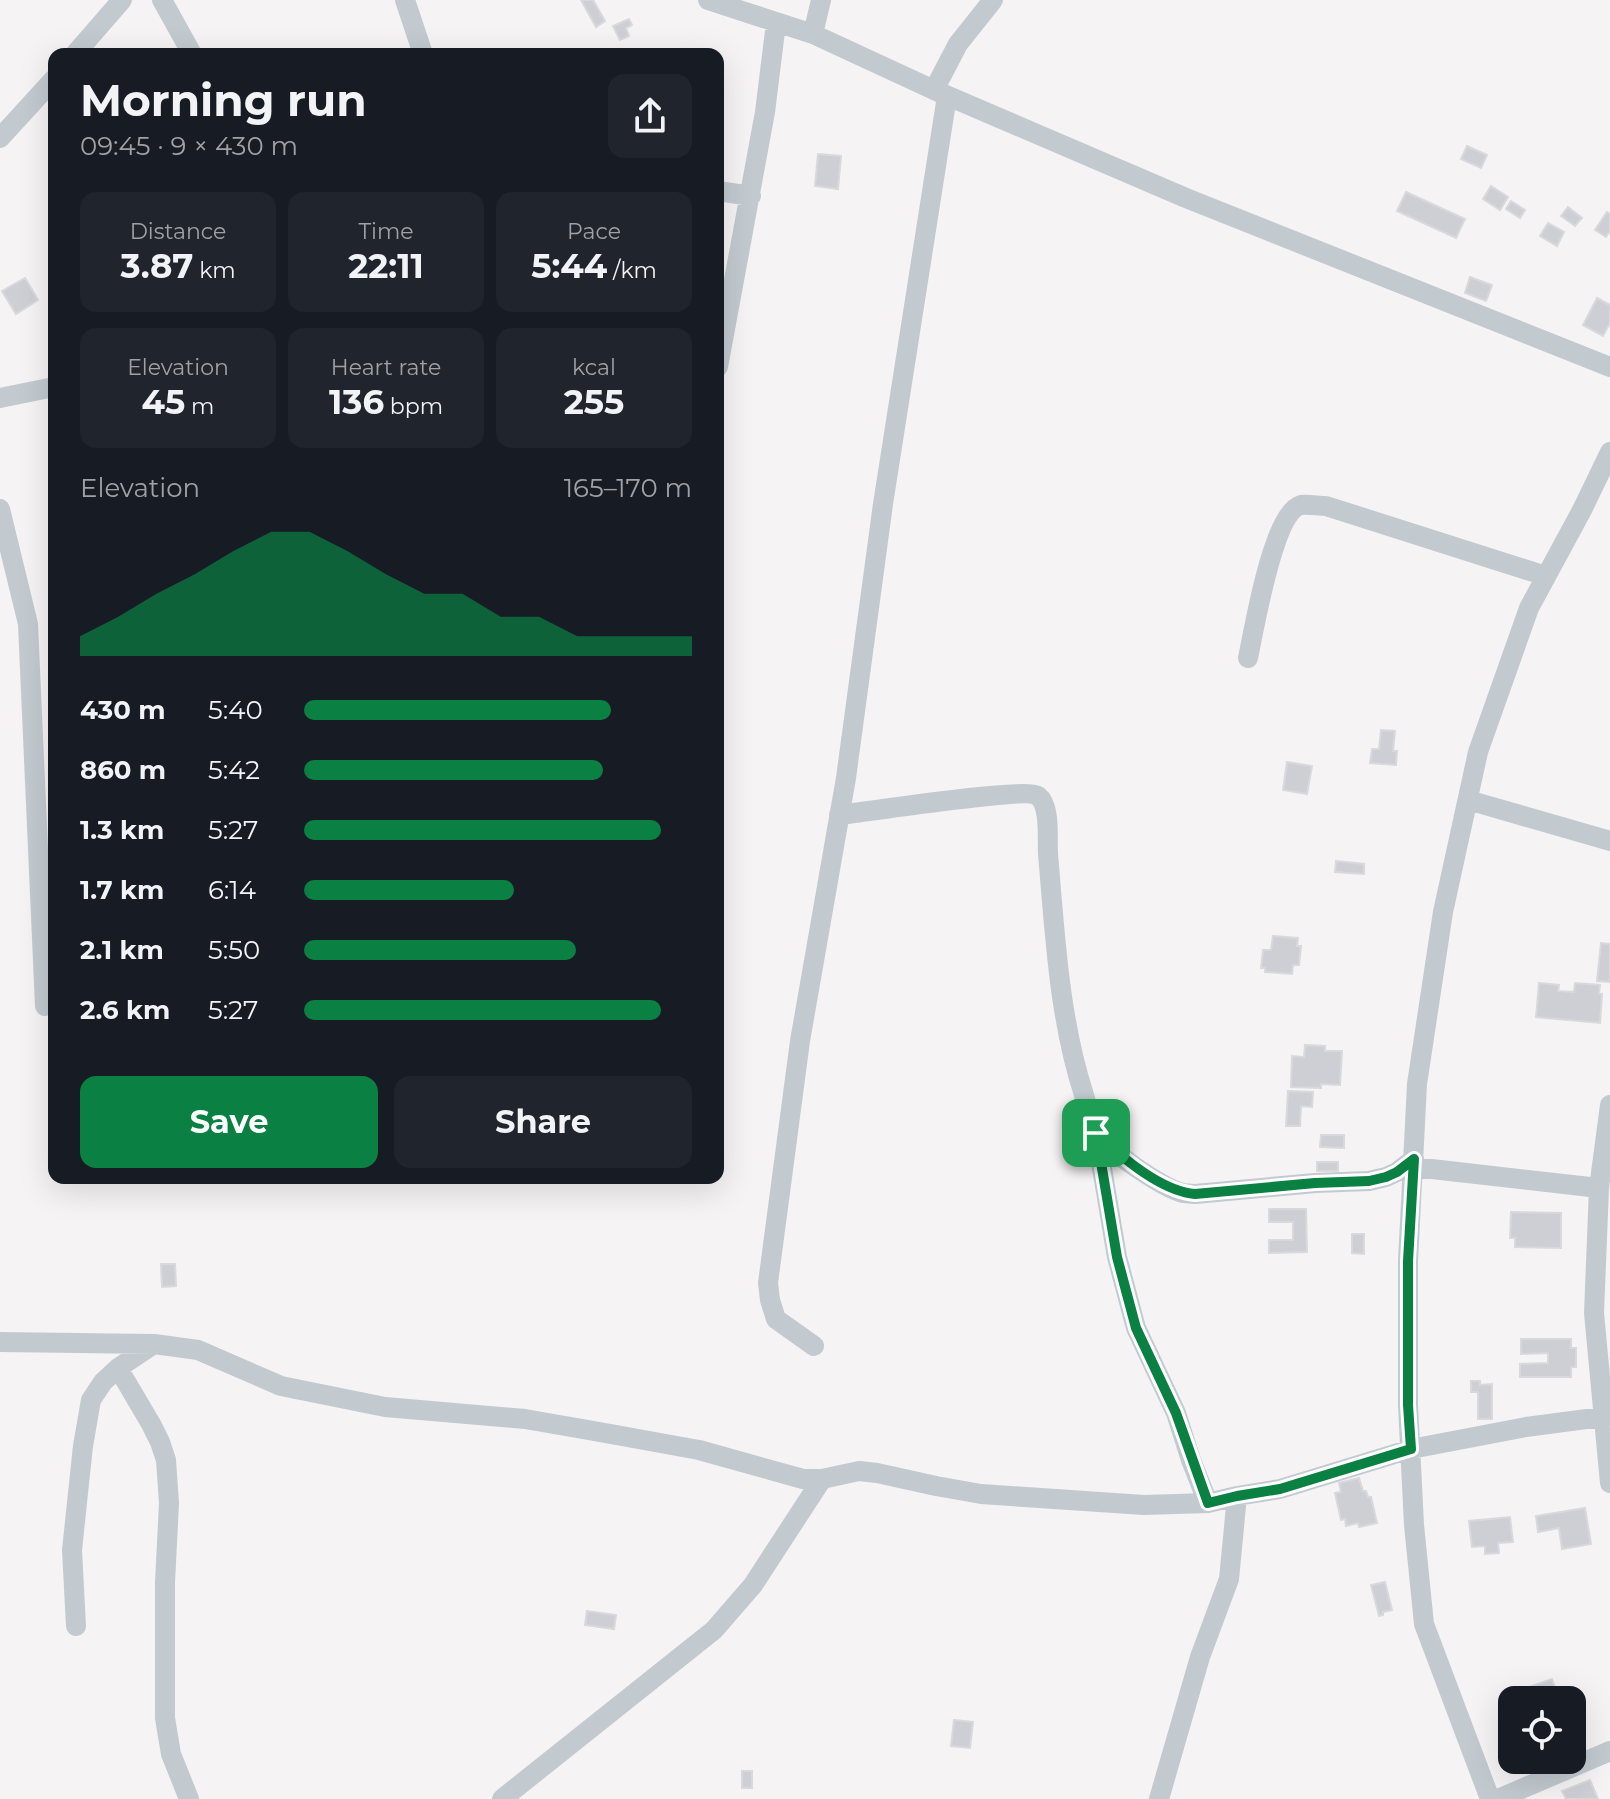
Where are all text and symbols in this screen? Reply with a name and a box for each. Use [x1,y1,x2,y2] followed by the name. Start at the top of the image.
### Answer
[80,73,367,127] text: Morning run
[608,74,692,158] button: share
[80,130,298,162] text: 09:45 · 9 × 430 m
[130,218,226,245] text: Distance
[358,218,414,245] text: Time
[567,218,621,245] text: Pace
[121,245,193,287] text: 3.87
[348,245,424,287] text: 22:11
[531,245,607,287] text: 5:44
[193,257,236,284] text: km
[607,257,657,284] text: /km
[127,354,229,381] text: Elevation
[331,354,441,381] text: Heart rate
[572,354,616,381] text: kcal
[142,381,185,423] text: 45
[329,381,384,423] text: 136
[564,381,624,423] text: 255
[185,393,214,420] text: m
[384,393,443,420] text: bpm
[80,472,200,504] text: Elevation
[564,472,692,504] text: 165–170 m
[80,694,165,726] text: 430 m
[208,694,263,726] text: 5:40
[80,754,166,786] text: 860 m
[208,754,260,786] text: 5:42
[80,814,164,846] text: 1.3 km
[208,814,258,846] text: 5:27
[80,874,164,906] text: 1.7 km
[208,874,256,906] text: 6:14
[80,934,164,966] text: 2.1 km
[208,934,260,966] text: 5:50
[80,994,170,1026] text: 2.6 km
[208,994,258,1026] text: 5:27
[80,1076,378,1168] button: Save
[394,1076,692,1168] button: Share
[1062,1099,1130,1167] pin
[1074,1111,1118,1155] icon: arrive
[1498,1686,1586,1774] map controls
[1498,1686,1586,1774] button: locate

